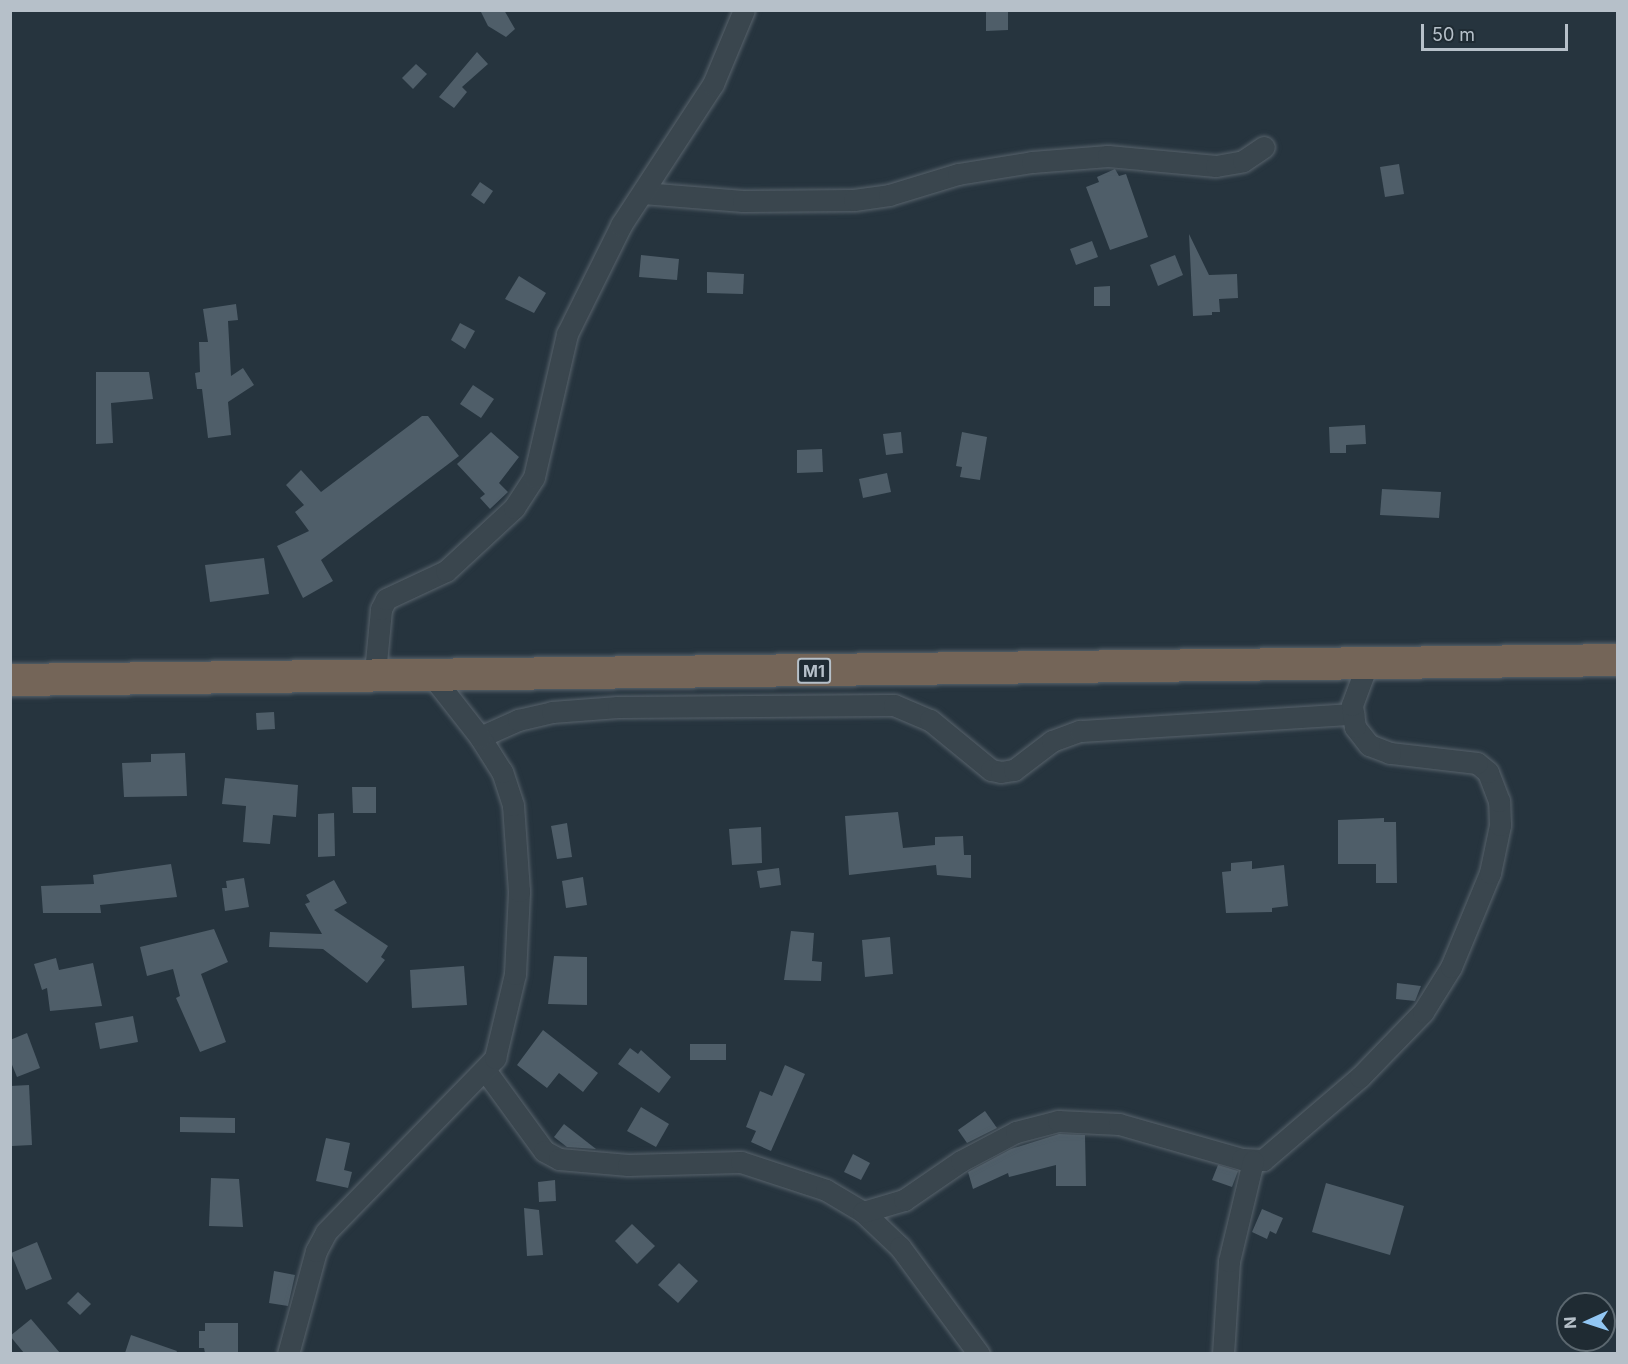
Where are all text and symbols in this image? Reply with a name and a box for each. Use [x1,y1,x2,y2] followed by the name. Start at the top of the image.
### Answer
[1424,12,1571,50] scale bar
[1432,24,1475,45] text: 50 m
[796,658,832,684] road number: M1
[1556,1292,1616,1352] north arrow
[1560,1316,1580,1329] text: N

